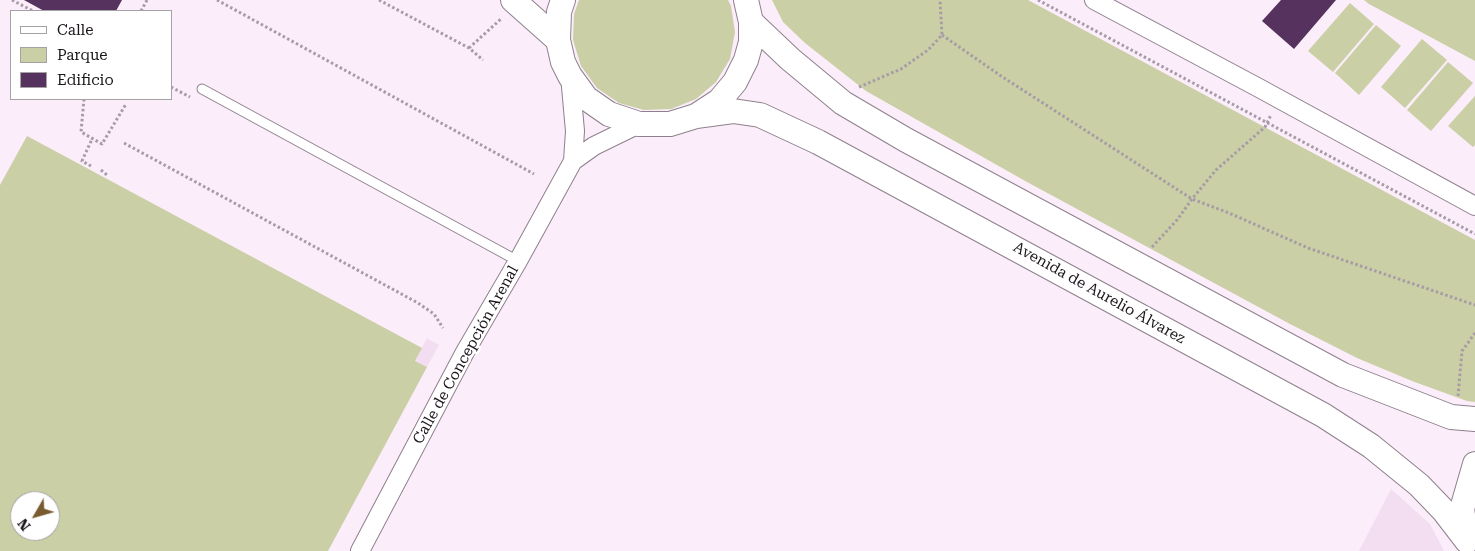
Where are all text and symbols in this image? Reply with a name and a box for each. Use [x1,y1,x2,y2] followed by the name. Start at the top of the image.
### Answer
[10,10,172,100] legend
[57,21,93,39] text: Calle
[57,46,108,64] text: Parque
[57,71,114,89] text: Edificio
[1010,238,1188,348] street label: Avenida de Aurelio Álvarez
[409,263,523,447] street label: Calle de Concepción Arenal
[10,491,60,541] north arrow
[14,515,34,534] text: N

